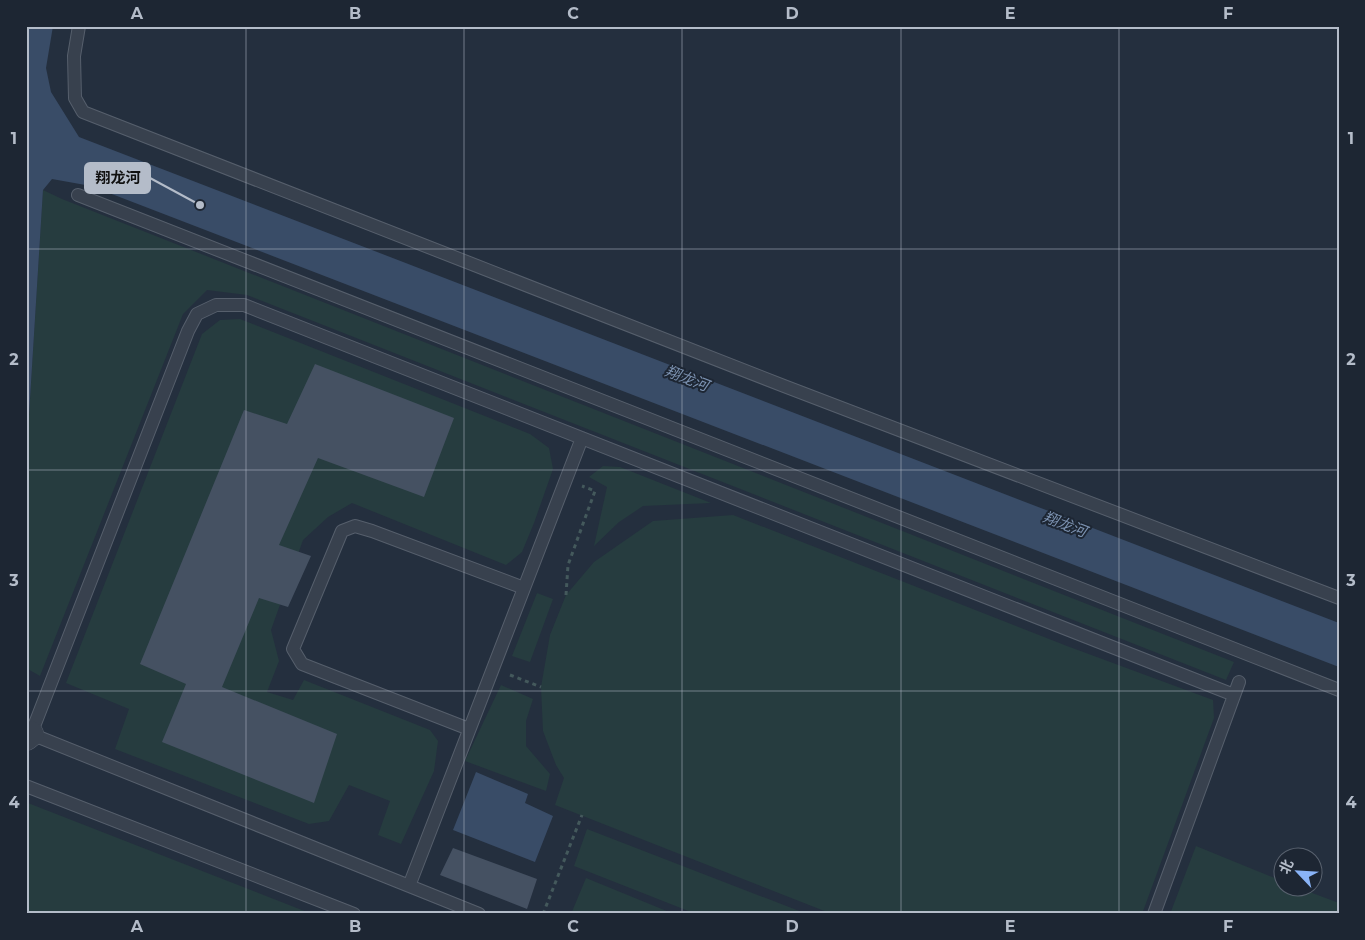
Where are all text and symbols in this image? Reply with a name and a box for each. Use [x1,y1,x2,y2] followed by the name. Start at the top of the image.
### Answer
[130,4,144,23] text: A
[349,4,361,23] text: B
[567,4,579,23] text: C
[785,4,799,23] text: D
[1005,4,1015,23] text: E
[1223,4,1233,23] text: F
[11,129,17,148] text: 1
[1348,129,1354,148] text: 1
[85,163,150,193] callout: 翔龙河
[95,168,141,187] text: 翔龙河
[9,350,19,369] text: 2
[1346,350,1356,369] text: 2
[663,361,714,396] water label: 翔龙河
[1041,507,1092,542] water label: 翔龙河
[8,571,19,590] text: 3
[1345,571,1356,590] text: 3
[8,793,20,812] text: 4
[1345,793,1357,812] text: 4
[1272,848,1322,898] north arrow
[1275,856,1297,877] text: 北
[130,917,144,936] text: A
[349,917,361,936] text: B
[567,917,579,936] text: C
[785,917,799,936] text: D
[1005,917,1015,936] text: E
[1223,917,1233,936] text: F

